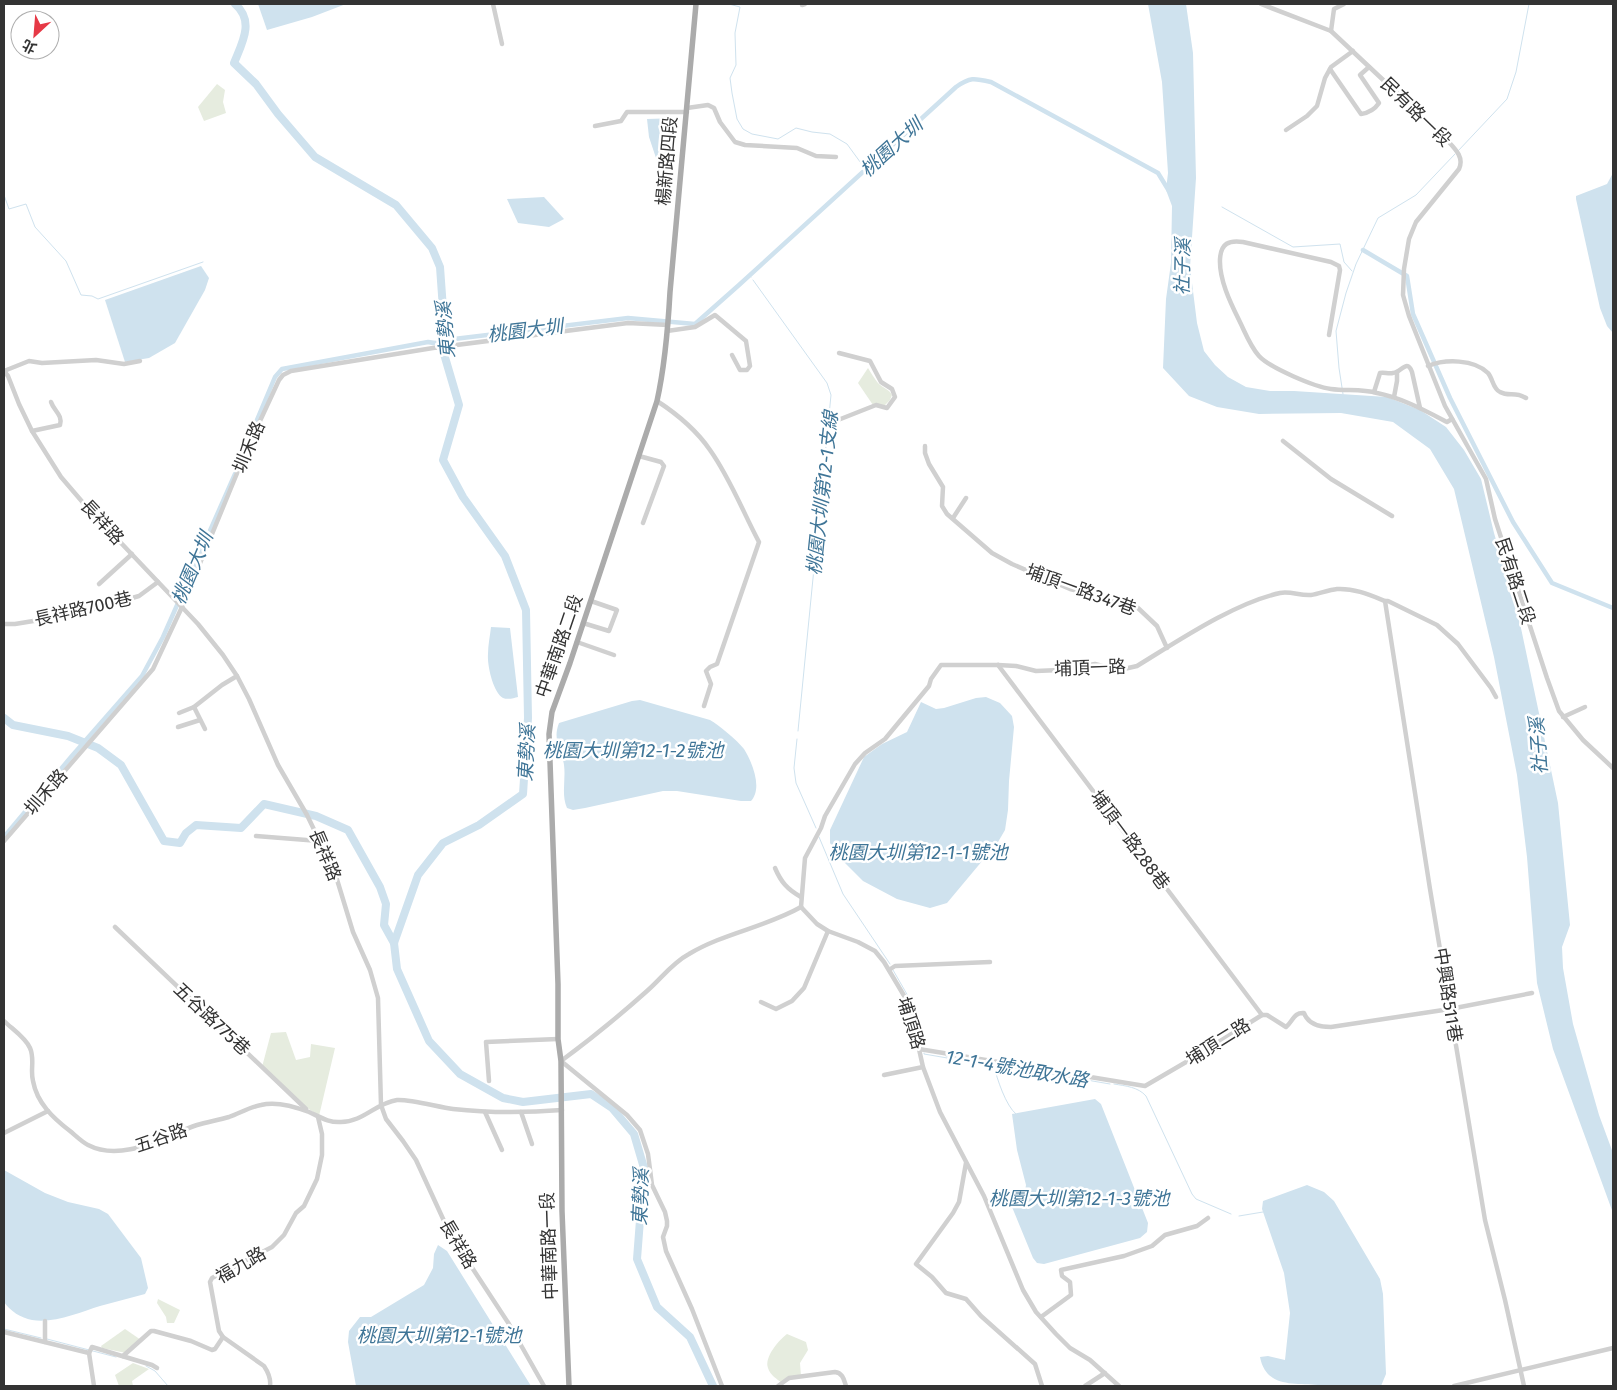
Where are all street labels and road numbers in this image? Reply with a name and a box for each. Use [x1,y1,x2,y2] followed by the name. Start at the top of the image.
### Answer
[1376,73,1456,151] street label: 民有路一段
[652,115,682,207] street label: 楊新路四段
[228,418,270,476] street label: 圳禾路
[76,495,128,549] street label: 長祥路
[1491,535,1539,627] street label: 民有路二段
[1023,560,1139,620] street label: 埔頂一路347巷
[32,587,134,631] street label: 長祥路700巷
[531,591,587,701] street label: 中華南路二段
[1054,656,1126,680] street label: 埔頂一路
[20,764,72,820] street label: 圳禾路
[1085,786,1175,894] street label: 埔頂一路288巷
[304,826,346,884] street label: 長祥路
[1430,946,1466,1044] street label: 中興路511巷
[169,978,255,1060] street label: 五谷路775巷
[893,994,929,1052] street label: 埔頂路
[1182,1014,1254,1070] street label: 埔頂二路
[132,1119,190,1157] street label: 五谷路
[536,1192,562,1300] street label: 中華南路一段
[435,1215,481,1273] street label: 長祥路
[212,1242,270,1288] street label: 福九路

